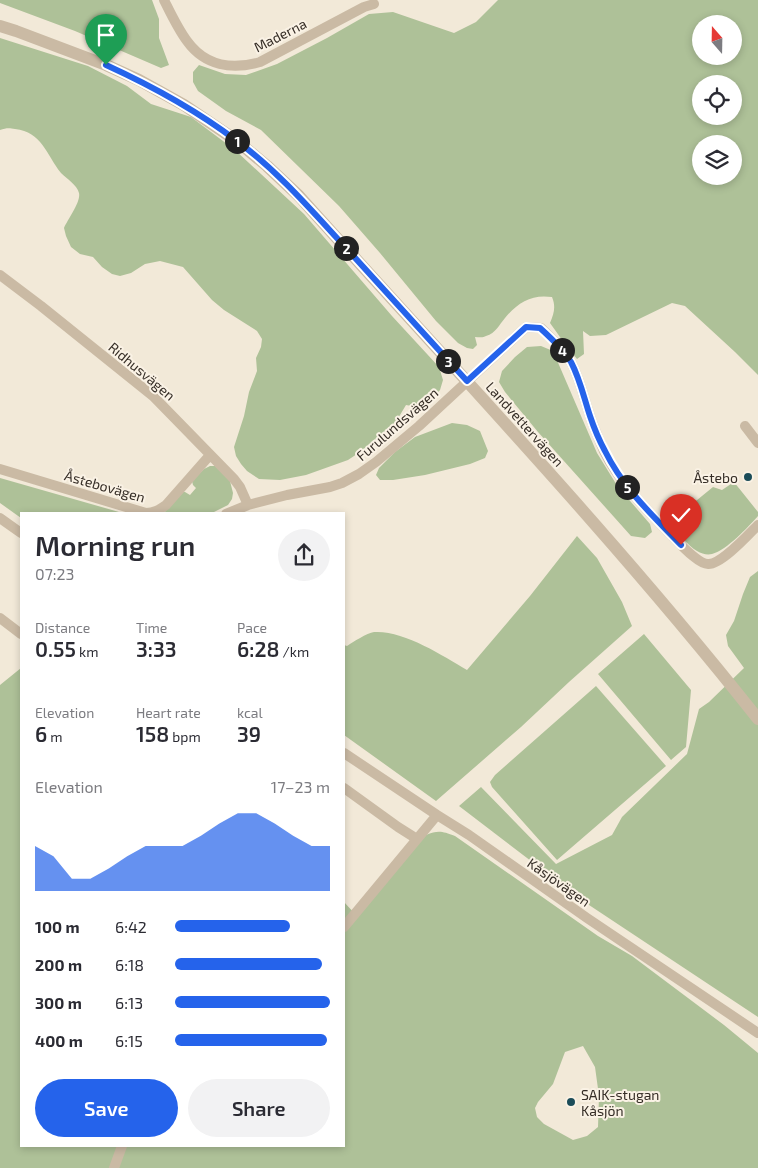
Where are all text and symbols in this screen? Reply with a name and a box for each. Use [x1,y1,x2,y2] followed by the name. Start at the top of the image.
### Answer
[85,14,127,65] pin
[251,14,309,56] street label: Maderna
[692,15,742,65] north arrow
[692,15,742,185] map controls
[92,21,120,49] icon: arrive
[692,75,742,125] button: locate
[224,128,250,154] pin: 1
[234,133,241,150] text: 1
[692,135,742,185] button: layers
[334,236,358,260] pin: 2
[342,240,351,257] text: 2
[105,338,179,404] street label: Ridhusvägen
[550,338,574,362] pin: 4
[558,342,567,359] text: 4
[436,348,460,374] pin: 3
[445,353,452,370] text: 3
[483,378,567,470] street label: Landvettervägen
[353,384,441,464] street label: Furulundsvägen
[63,466,147,506] street label: Åstebovägen
[693,469,738,486] place label: Åstebo
[742,471,754,483] marker: Åstebo
[614,474,640,500] pin: 5
[624,479,631,496] text: 5
[660,494,702,545] pin
[667,501,695,529] icon: check
[35,528,195,562] text: Morning run
[278,529,330,581] button: share
[35,564,75,583] text: 07:23
[35,619,90,636] text: Distance
[136,619,167,636] text: Time
[237,619,267,636] text: Pace
[35,636,76,661] text: 0.55
[136,636,177,661] text: 3:33
[237,636,279,661] text: 6:28
[76,643,98,660] text: km
[279,643,309,660] text: /km
[35,704,94,721] text: Elevation
[136,704,201,721] text: Heart rate
[237,704,263,721] text: kcal
[35,721,47,746] text: 6
[136,721,169,746] text: 158
[237,721,261,746] text: 39
[47,728,63,745] text: m
[169,728,201,745] text: bpm
[35,777,103,796] text: Elevation
[271,777,330,796] text: 17–23 m
[524,854,594,910] street label: Kåsjövägen
[35,917,80,936] text: 100 m
[115,917,147,936] text: 6:42
[35,955,82,974] text: 200 m
[115,955,144,974] text: 6:18
[35,993,82,1012] text: 300 m
[115,993,143,1012] text: 6:13
[35,1031,83,1050] text: 400 m
[115,1031,143,1050] text: 6:15
[35,1079,178,1137] button: Save
[188,1079,330,1137] button: Share
[581,1086,660,1119] place label: SAIK-stugan Kåsjön
[565,1096,577,1108] marker: SAIK-stugan Kåsjön

